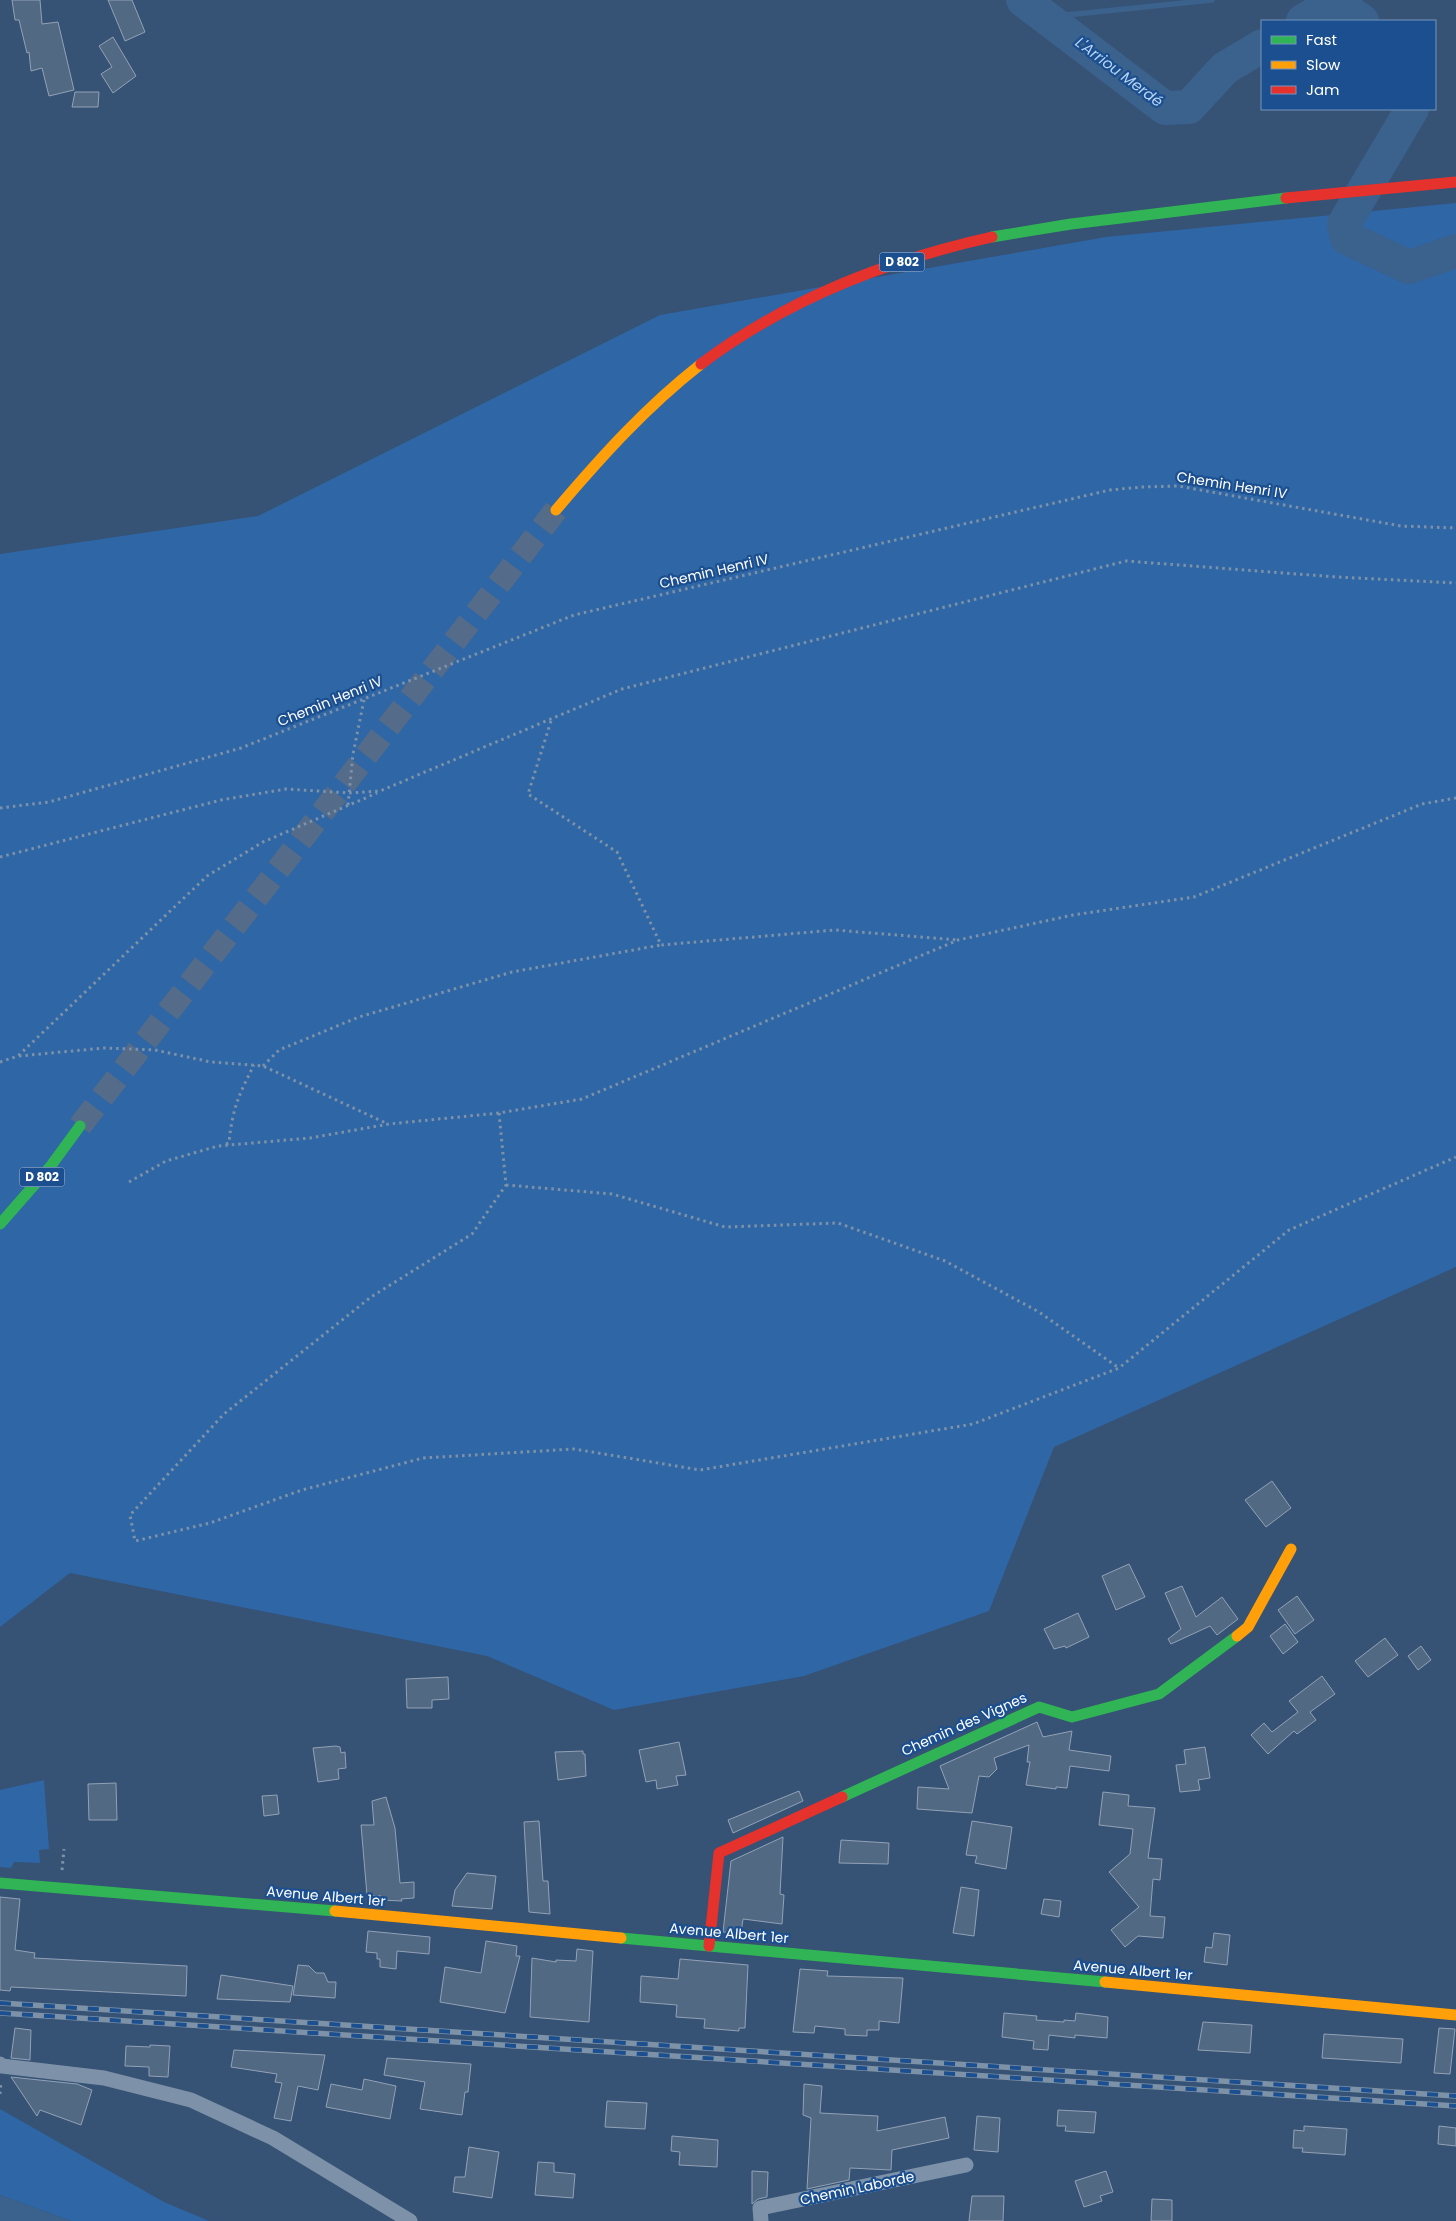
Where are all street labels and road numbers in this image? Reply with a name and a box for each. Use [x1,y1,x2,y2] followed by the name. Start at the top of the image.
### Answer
[880,252,924,272] road number: D 802
[1175,466,1289,504] street label: Chemin Henri IV
[657,549,771,593] street label: Chemin Henri IV
[274,671,386,731] street label: Chemin Henri IV
[20,1168,64,1186] road number: D 802
[898,1687,1030,1761] street label: Chemin des Vignes
[265,1881,387,1911] street label: Avenue Albert 1er
[668,1918,790,1948] street label: Avenue Albert 1er
[1072,1955,1194,1985] street label: Avenue Albert 1er
[798,2166,916,2210] street label: Chemin Laborde

